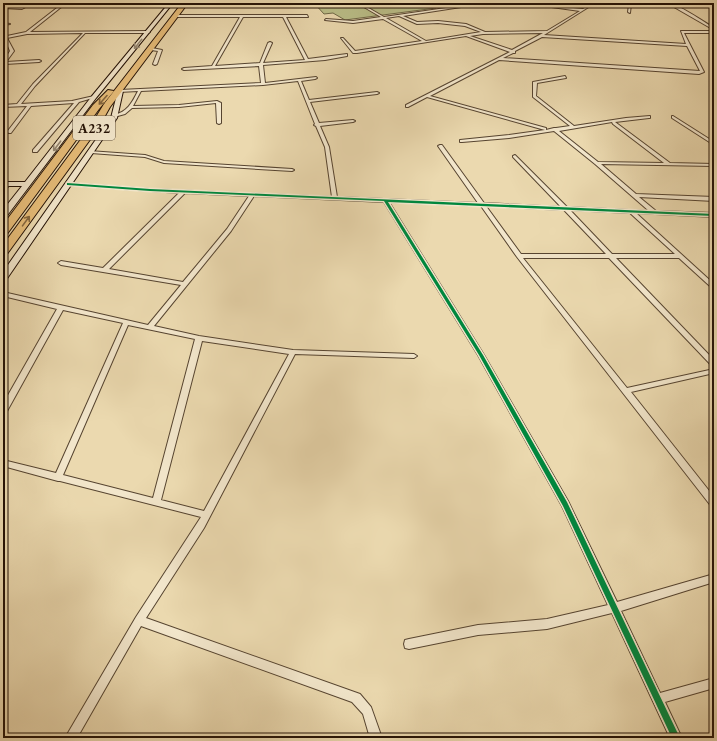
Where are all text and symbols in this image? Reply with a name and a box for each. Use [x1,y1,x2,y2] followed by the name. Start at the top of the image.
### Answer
[134,39,142,50] one-way arrow
[98,95,107,105] one-way arrow
[73,116,115,140] road number: A232
[53,140,61,151] one-way arrow
[22,215,30,226] one-way arrow

